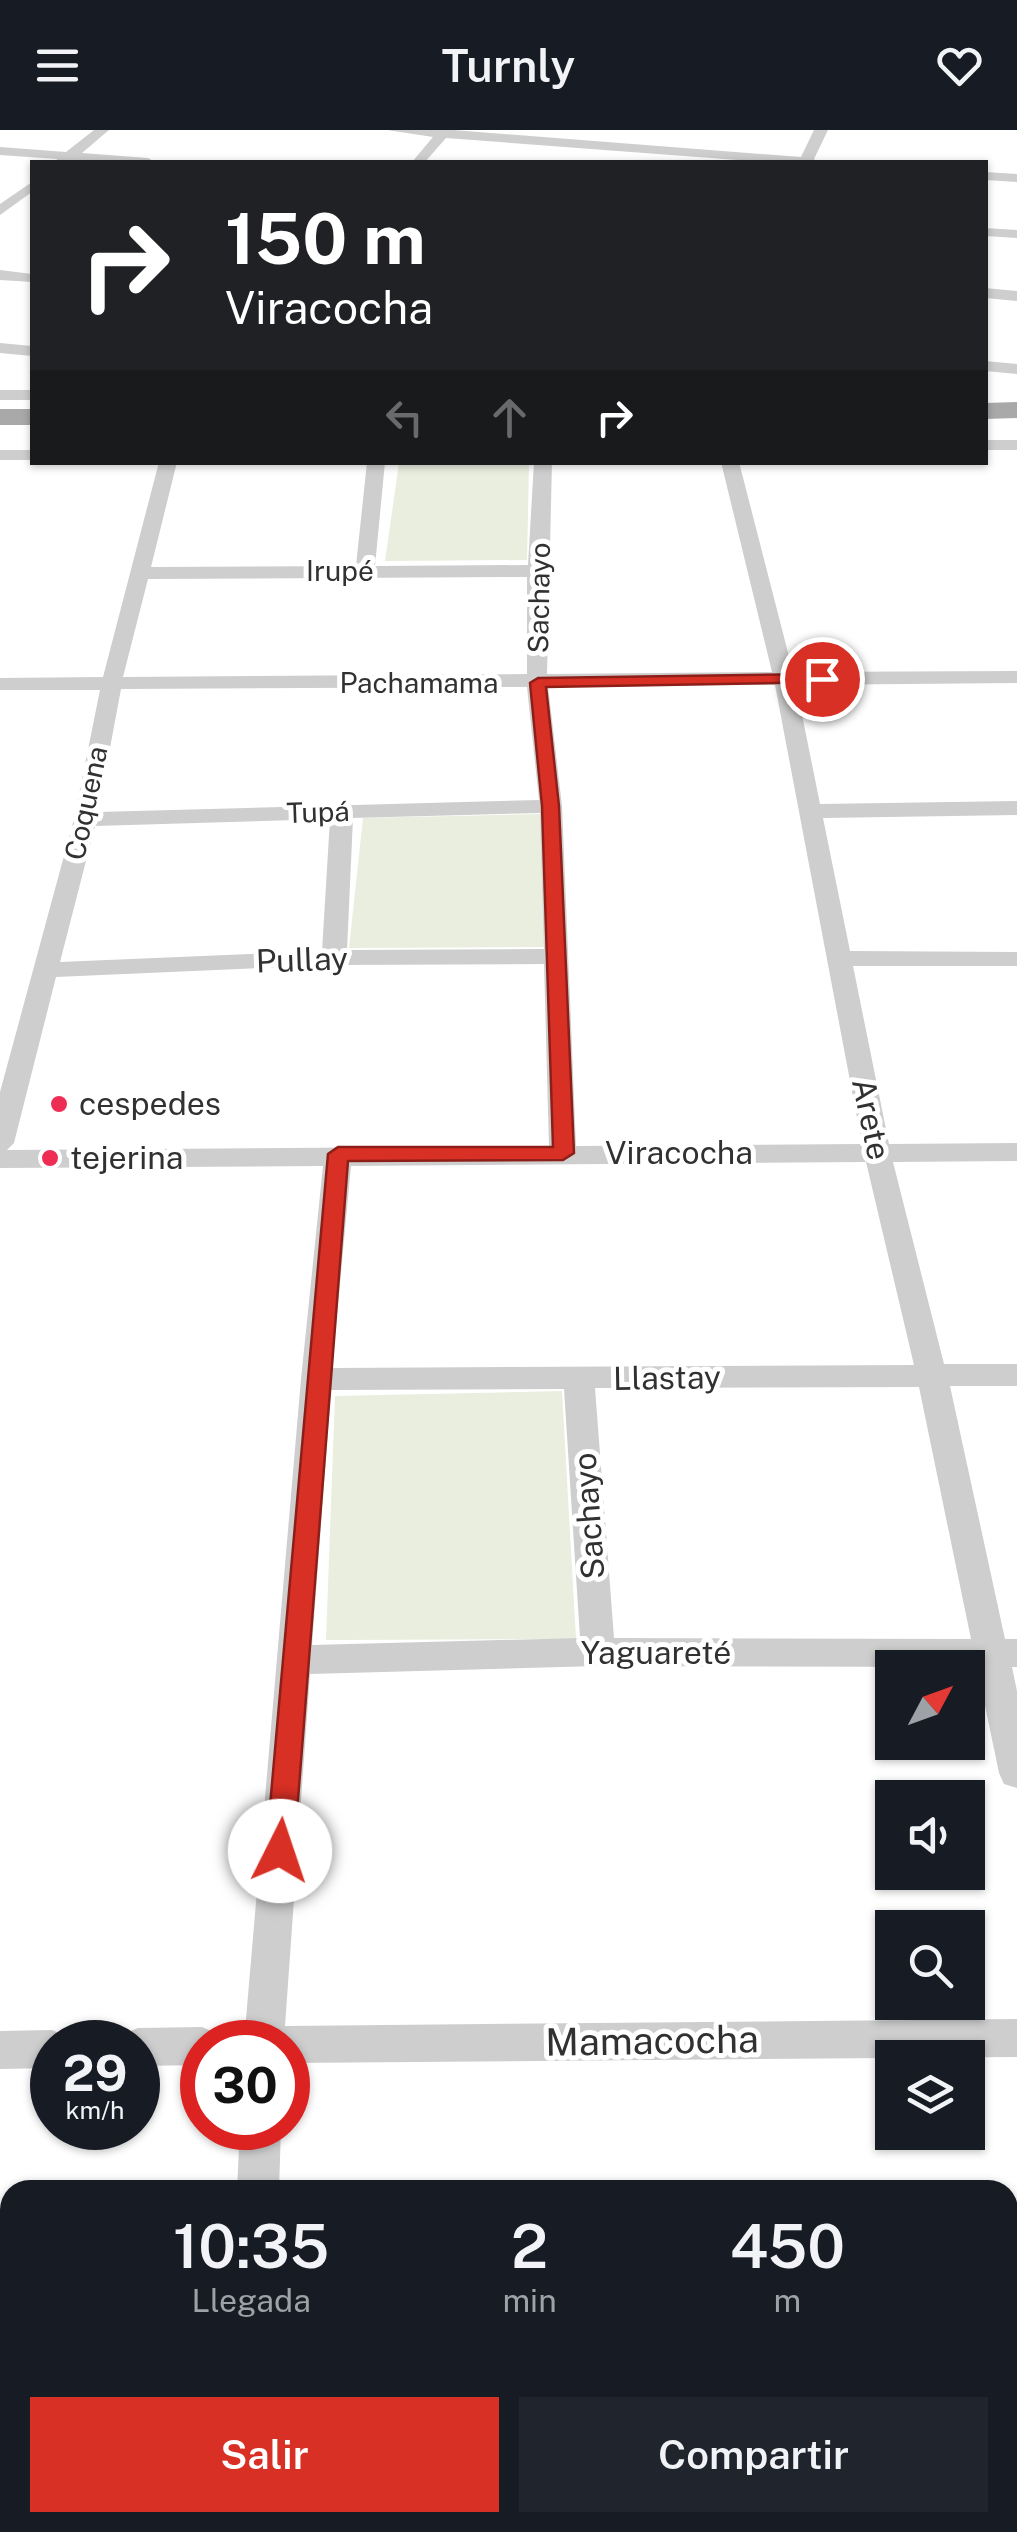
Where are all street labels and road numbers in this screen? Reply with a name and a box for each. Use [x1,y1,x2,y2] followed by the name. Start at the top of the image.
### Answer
[521,542,556,654] street label: Sachayo
[306,554,374,587] street label: Irupé
[340,666,498,699] street label: Pachamama
[57,743,114,863] street label: Coquena
[286,794,350,829] street label: Tupá
[255,939,349,980] street label: Pullay
[845,1075,898,1163] street label: Arete
[605,1134,753,1171] street label: Viracocha
[613,1358,721,1397] street label: Llastay
[566,1452,611,1580] street label: Sachayo
[581,1634,731,1671] street label: Yaguareté
[545,2016,759,2065] street label: Mamacocha

